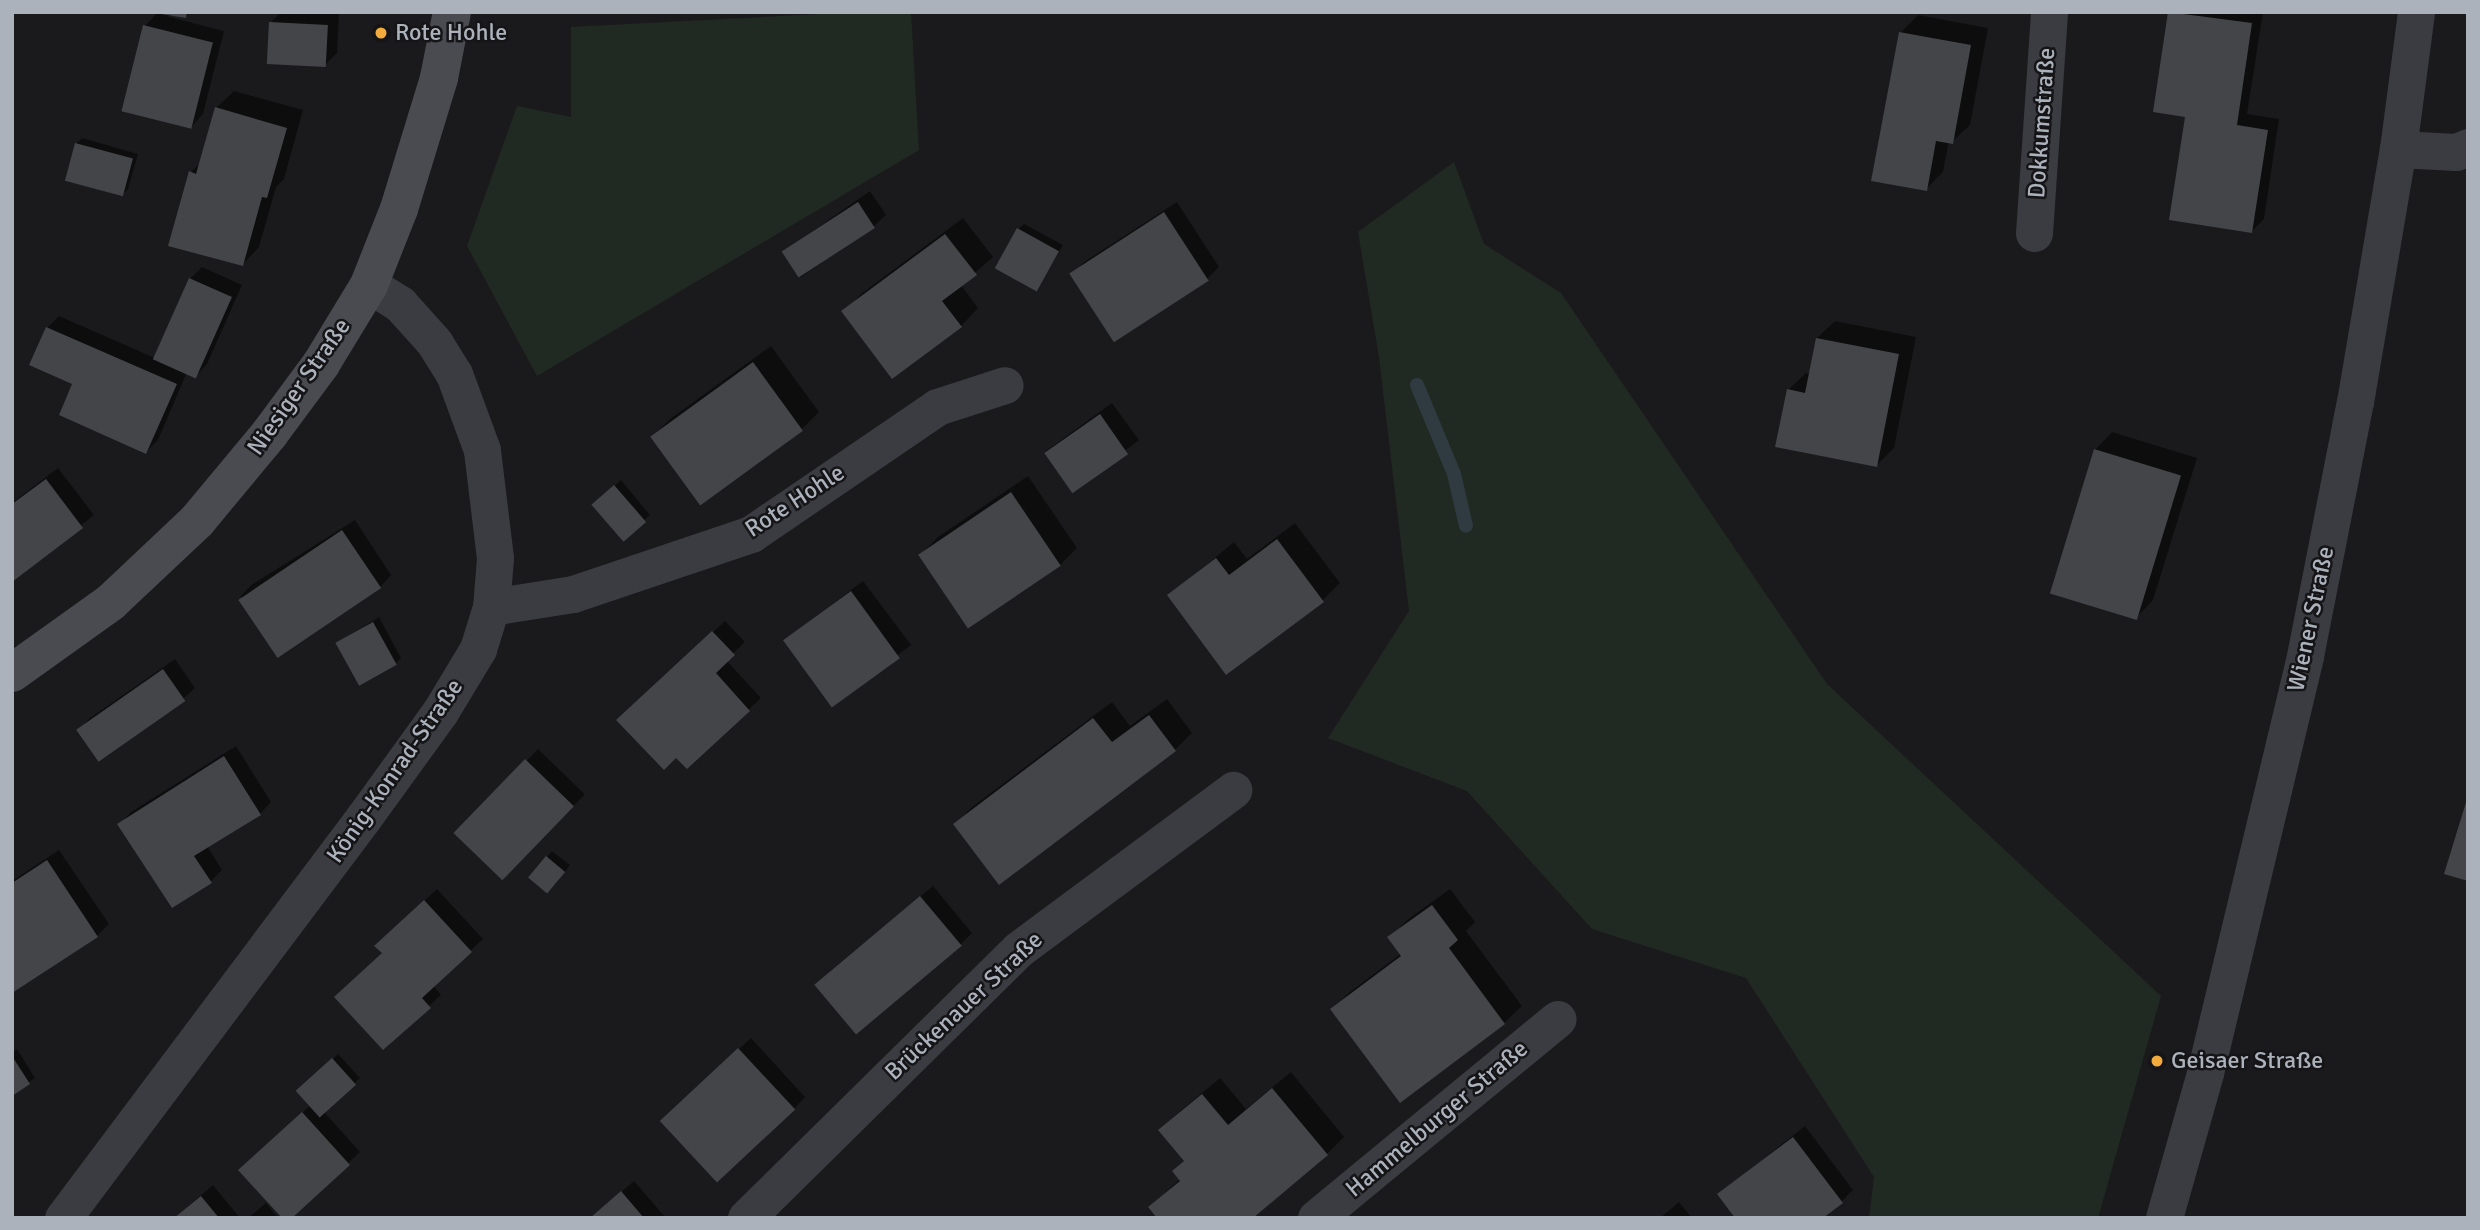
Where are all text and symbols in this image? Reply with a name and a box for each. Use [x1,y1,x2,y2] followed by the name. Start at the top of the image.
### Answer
[395,19,507,47] place label: Rote Hohle
[373,25,389,41] marker: Rote Hohle
[2022,47,2062,199] street label: Dokkumstraße
[241,313,357,461] street label: Niesiger Straße
[740,458,850,544] street label: Rote Hohle
[2282,544,2340,694] street label: Wiener Straße
[321,673,469,869] street label: König-Konrad-Straße
[879,926,1049,1086] street label: Brückenauer Straße
[1340,1035,1534,1203] street label: Hammelburger Straße
[2171,1047,2323,1075] place label: Geisaer Straße
[2149,1053,2165,1069] marker: Geisaer Straße

